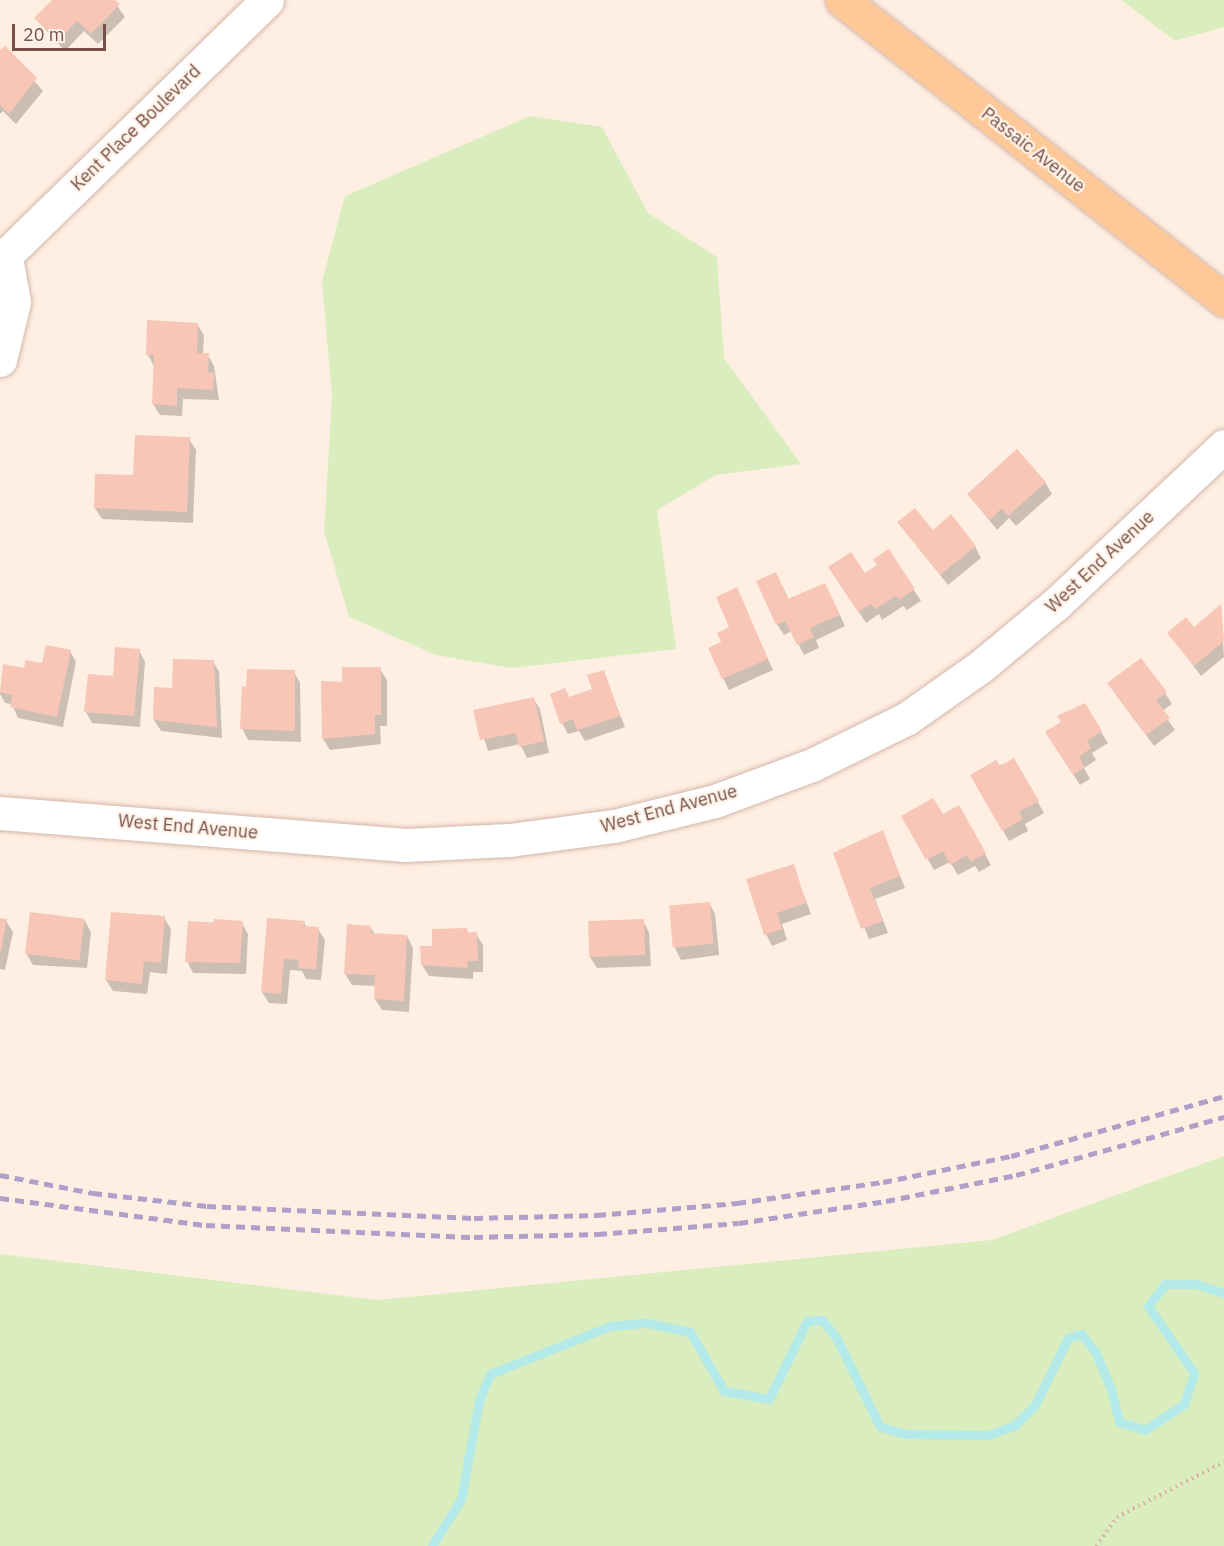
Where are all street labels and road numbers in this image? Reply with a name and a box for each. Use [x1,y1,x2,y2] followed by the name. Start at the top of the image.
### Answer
[67,60,205,196] street label: Kent Place Boulevard
[977,103,1089,197] street label: Passaic Avenue
[1041,506,1159,618] street label: West End Avenue
[598,780,740,838] street label: West End Avenue
[117,810,259,844] street label: West End Avenue

